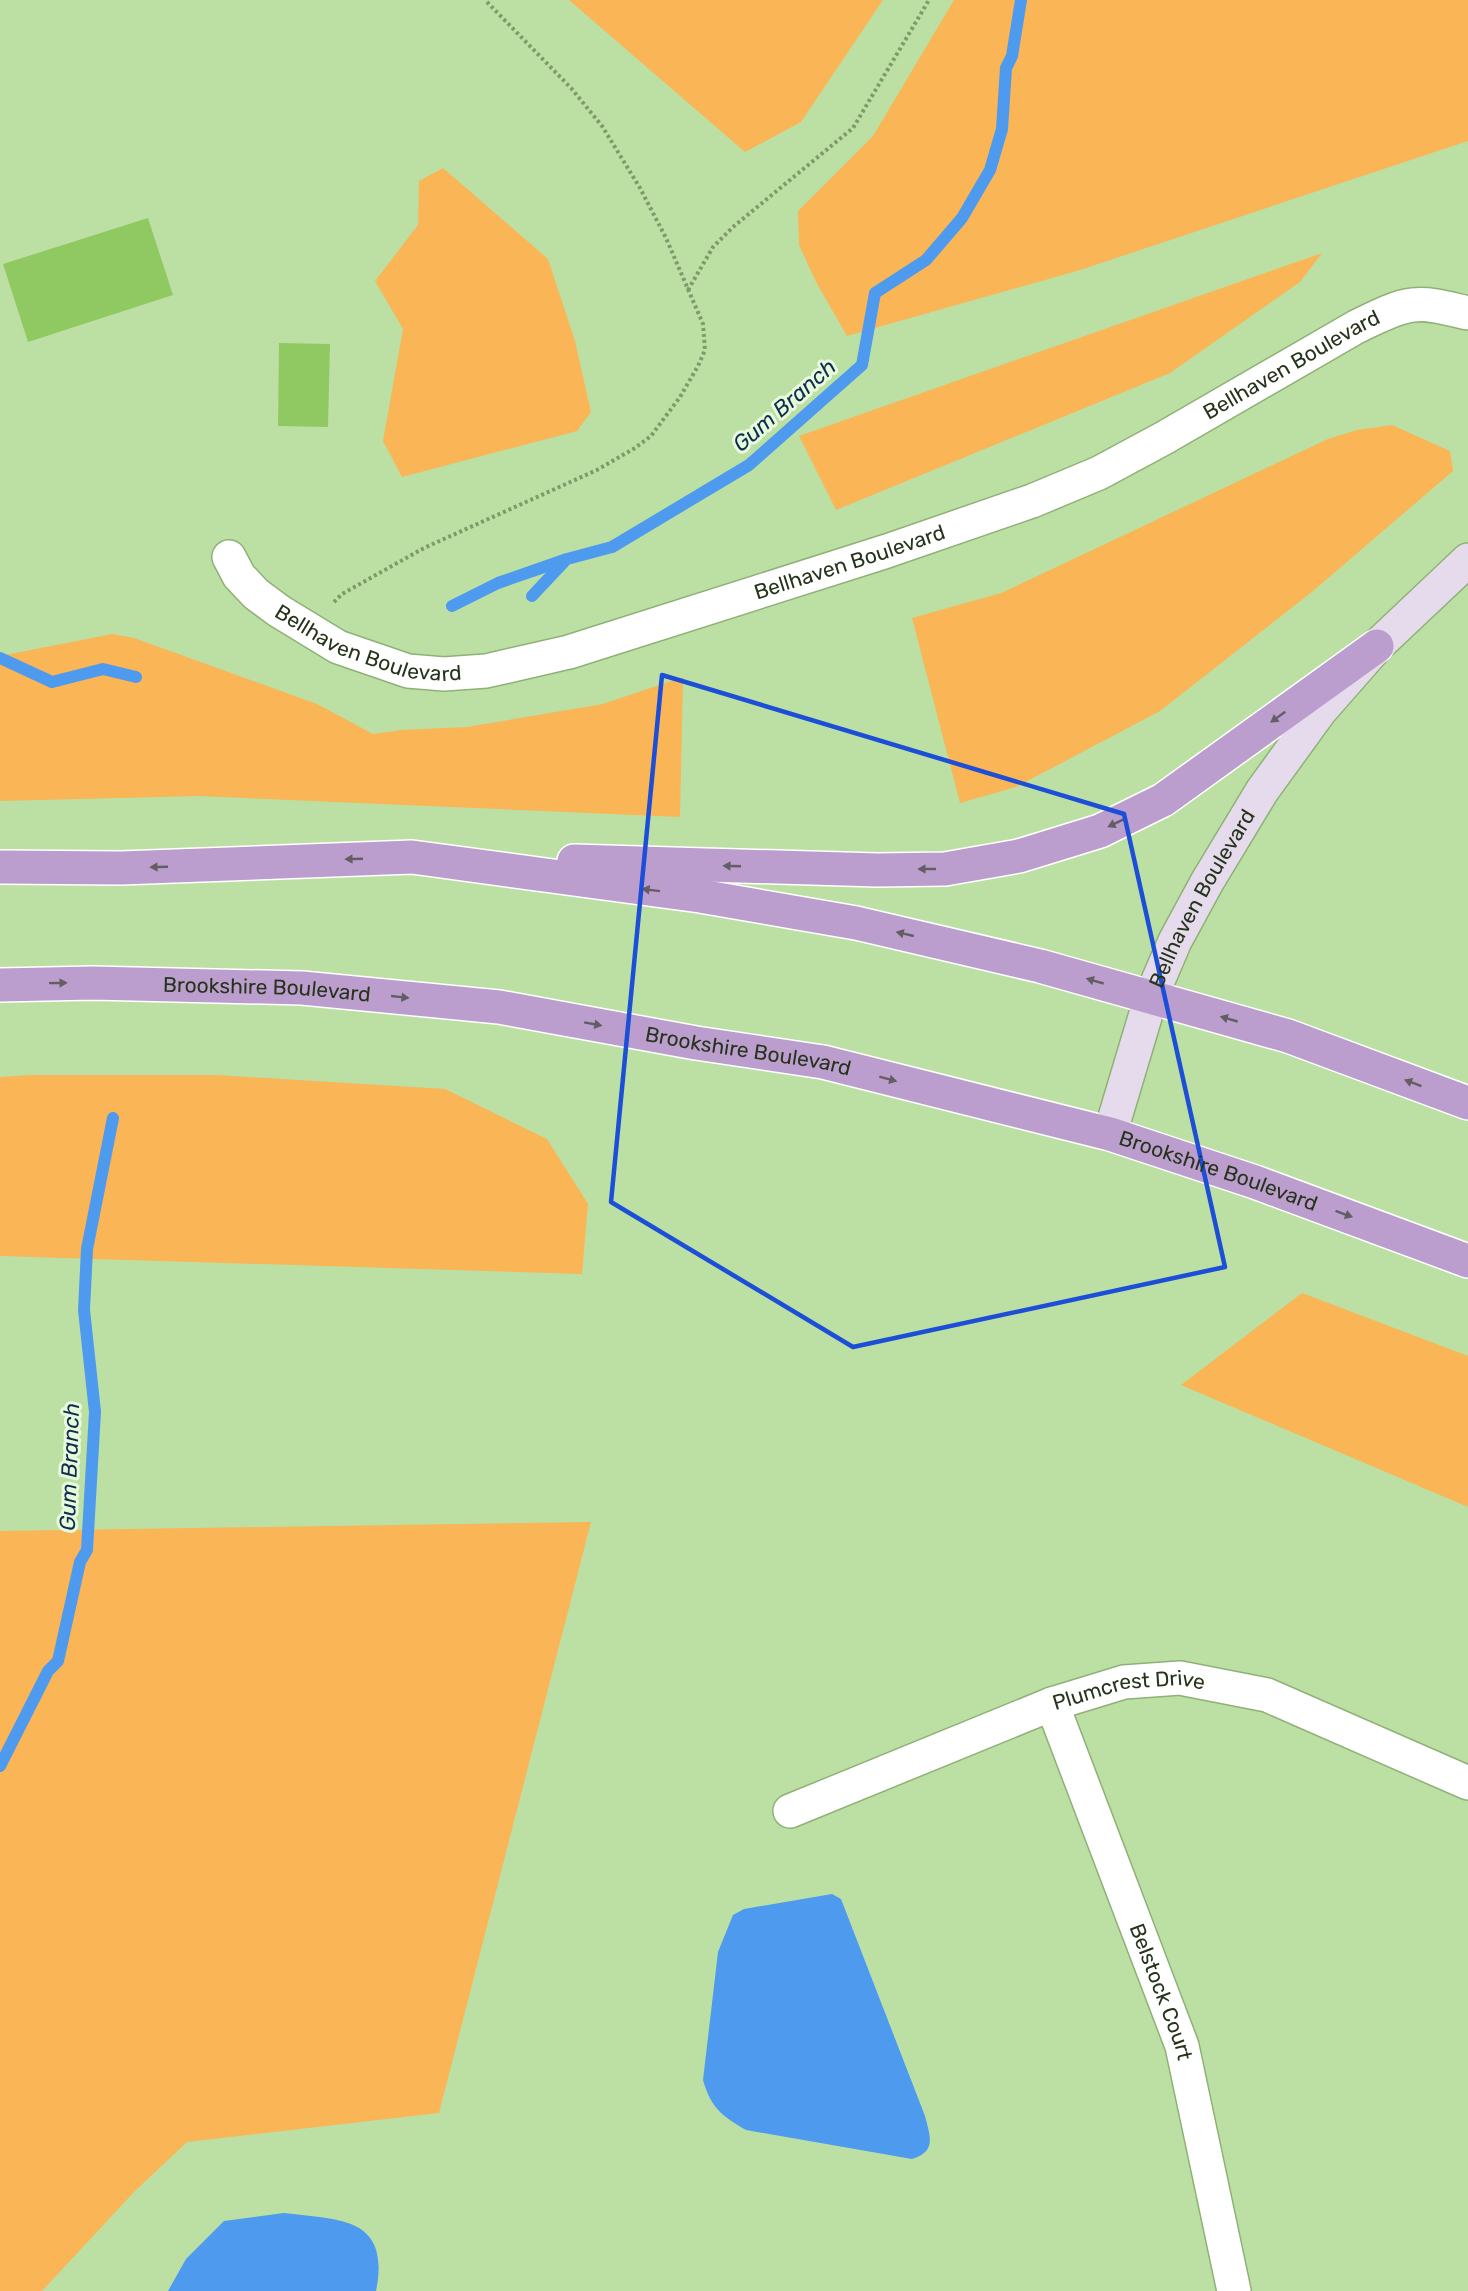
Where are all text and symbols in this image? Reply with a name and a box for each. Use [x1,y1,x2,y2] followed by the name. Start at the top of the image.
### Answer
[1199,304,1384,425] street label: Bellhaven Boulevard
[727,353,842,458] water label: Gum Branch
[751,519,948,604] street label: Bellhaven Boulevard
[271,599,462,686] street label: Bellhaven Boulevard
[1271,711,1287,723] one-way arrow
[1143,805,1260,991] street label: Bellhaven Boulevard
[1107,819,1124,828] one-way arrow
[344,855,363,864] one-way arrow
[723,861,742,870] one-way arrow
[149,862,168,871] one-way arrow
[918,864,937,874] one-way arrow
[642,885,661,895] one-way arrow
[896,929,914,939] one-way arrow
[163,972,372,1007] street label: Brookshire Boulevard
[1085,976,1103,985] one-way arrow
[49,979,68,988] one-way arrow
[390,993,409,1002] one-way arrow
[1220,1014,1238,1023] one-way arrow
[584,1020,603,1029] one-way arrow
[643,1021,854,1081] street label: Brookshire Boulevard
[879,1075,897,1084] one-way arrow
[1404,1077,1422,1087] one-way arrow
[1116,1125,1321,1216] street label: Brookshire Boulevard
[1335,1210,1353,1220] one-way arrow
[54,1402,85,1532] water label: Gum Branch
[1049,1665,1207,1715] street label: Plumcrest Drive
[1125,1920,1198,2062] street label: Belstock Court

